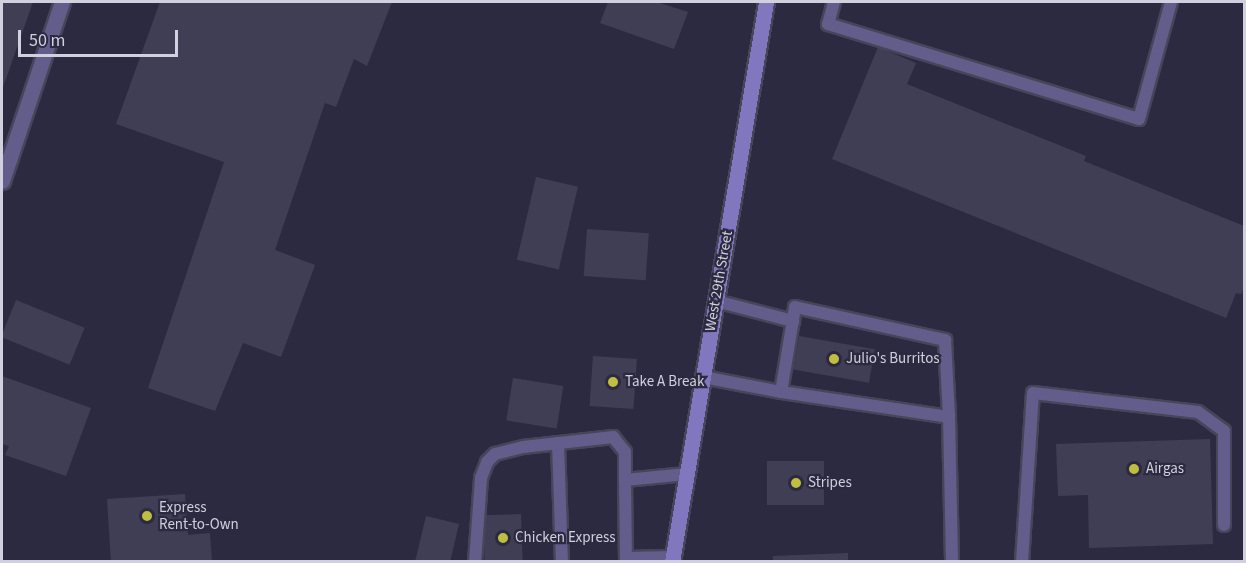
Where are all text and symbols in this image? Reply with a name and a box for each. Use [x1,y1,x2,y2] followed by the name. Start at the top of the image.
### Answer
[21,18,182,56] scale bar
[29,28,65,53] text: 50 m
[701,229,737,333] street label: West 29th Street
[846,350,940,368] place label: Julio's Burritos
[827,352,841,366] marker: Julio's Burritos
[625,373,704,391] place label: Take A Break
[606,375,620,389] marker: Take A Break
[1146,460,1184,478] place label: Airgas
[1127,462,1141,476] marker: Airgas
[808,474,852,492] place label: Stripes
[789,476,803,490] marker: Stripes
[159,498,239,533] place label: Express Rent-to-Own
[140,509,154,523] marker: Express Rent-to-Own
[515,529,616,547] place label: Chicken Express
[496,531,510,545] marker: Chicken Express

